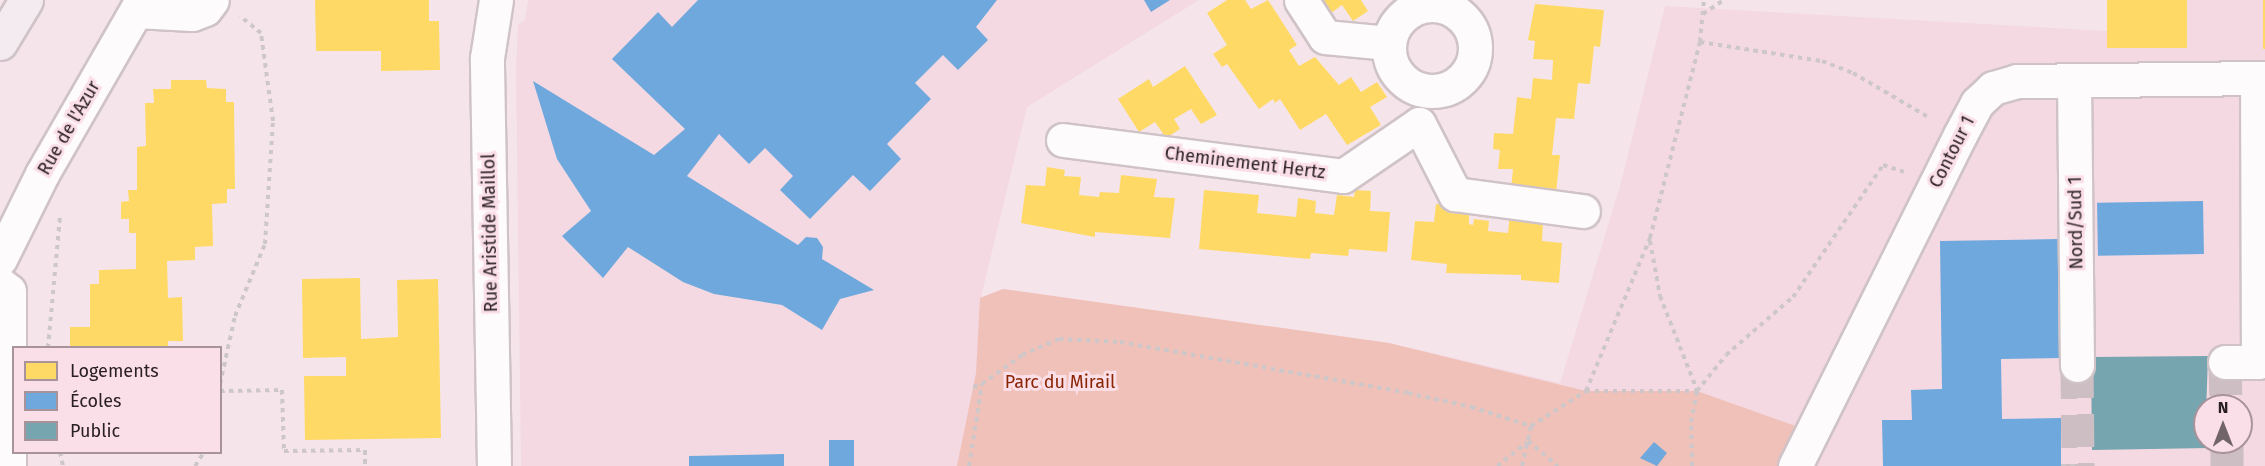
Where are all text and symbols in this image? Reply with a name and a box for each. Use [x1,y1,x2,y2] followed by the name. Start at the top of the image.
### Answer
[33,77,105,179] street label: Rue de l'Azur
[1925,113,1979,191] street label: Contour 1
[1164,142,1326,184] street label: Cheminement Hertz
[478,153,502,313] street label: Rue Aristide Maillol
[2064,176,2088,270] street label: Nord/Sud 1
[12,346,222,454] legend
[70,360,159,382] text: Logements
[1005,371,1115,393] park label: Parc du Mirail
[70,390,121,412] text: Écoles
[2193,394,2253,454] north arrow
[2218,398,2228,417] text: N
[70,420,120,442] text: Public

